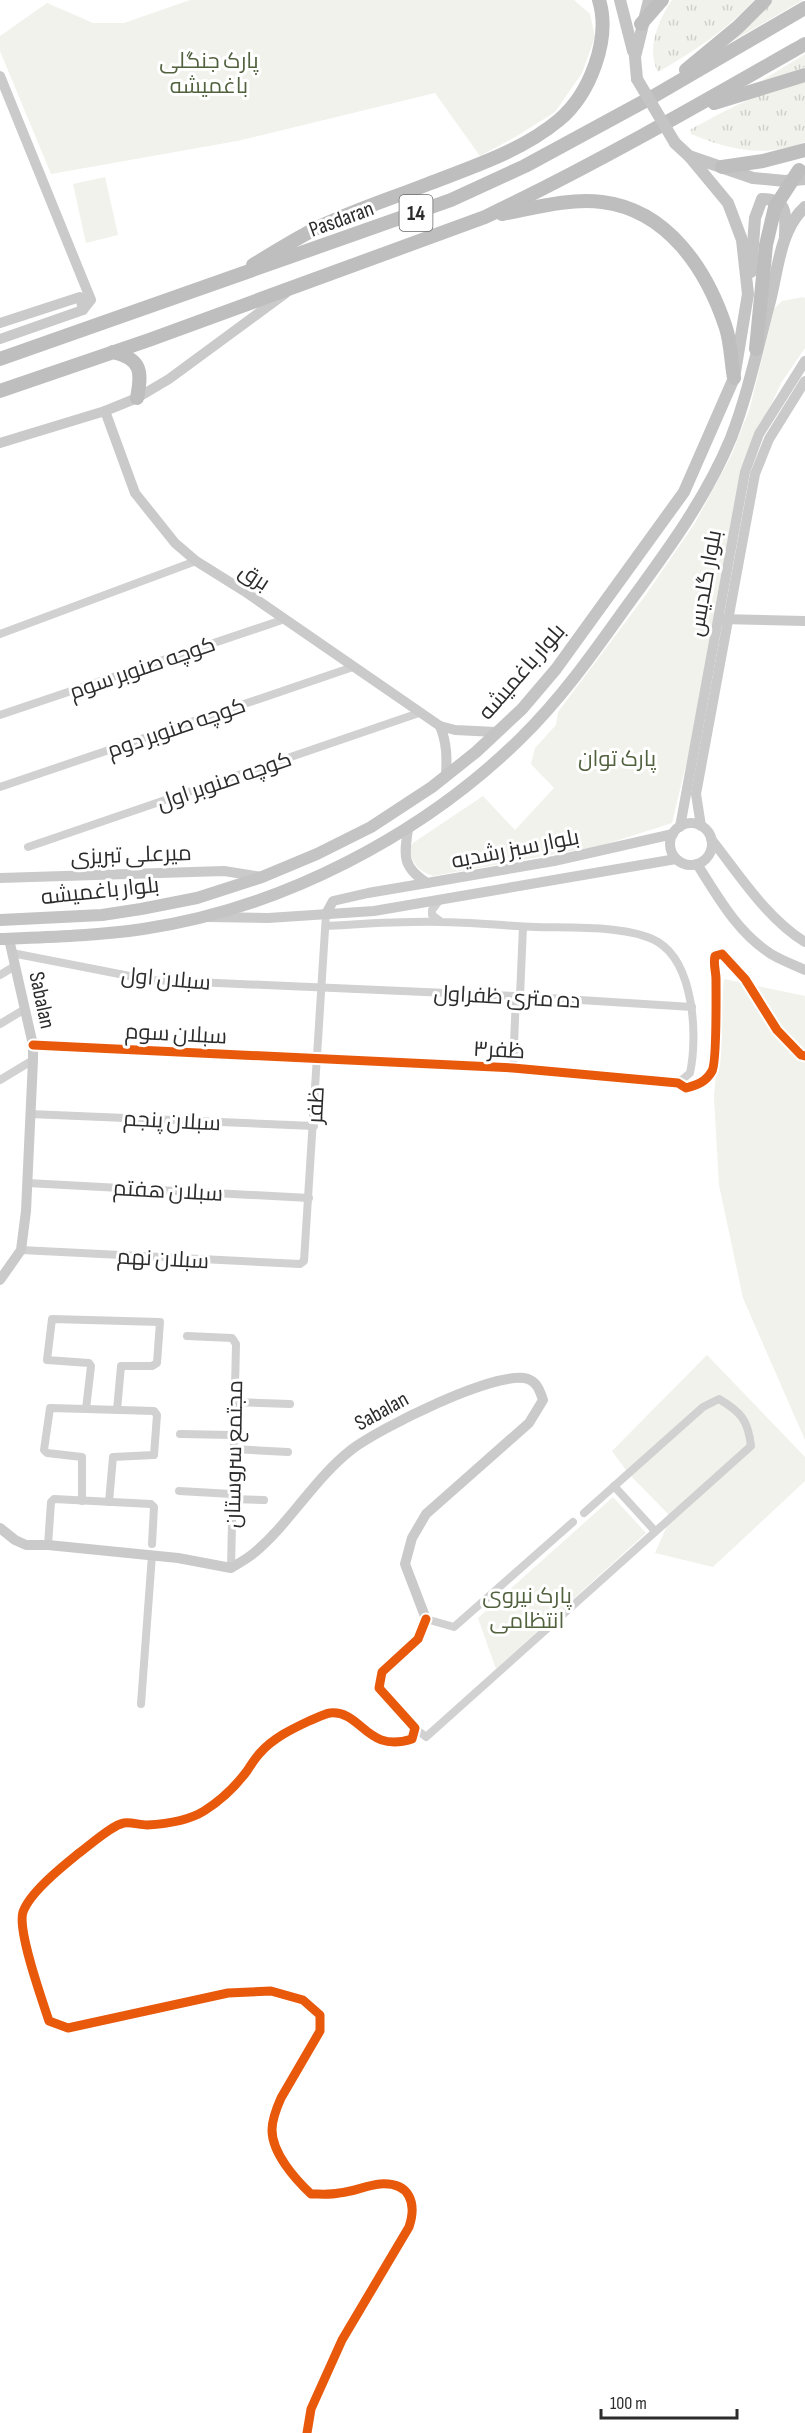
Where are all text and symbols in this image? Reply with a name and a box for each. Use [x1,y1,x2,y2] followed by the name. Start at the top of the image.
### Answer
[159,48,259,100] park label: پارک جنگلی باغمیشه
[305,195,378,244] street label: Pasdaran
[400,195,432,231] road number: 14
[683,528,728,638] street label: بلوار گلدیس
[234,557,275,597] street label: برق
[473,618,571,726] street label: بلوار باغمیشه
[66,631,219,707] street label: کوچه صنوبر سوم
[104,692,250,766] street label: کوچه صنوبر دوم
[154,746,295,817] street label: کوچه صنوبر اول
[578,746,656,773] park label: پارک توان
[449,824,581,875] street label: بلوار سبز رشدیه
[70,840,192,871] street label: میرعلی تبریزی
[40,872,161,911] street label: بلوار باغمیشه
[120,962,212,997] street label: سبلان اول
[22,969,61,1031] street label: Sabalan
[433,980,581,1015] street label: ده متری ظفراول
[124,1018,228,1052] street label: سبلان سوم
[472,1036,526,1065] street label: ظفر۳
[302,1086,331,1126] street label: ظفر
[122,1105,221,1139] street label: سبلان پنجم
[112,1175,224,1209] street label: سبلان هفتم
[116,1244,210,1276] street label: سبلان نهم
[220,1380,249,1528] street label: مجتمع سروستان
[350,1386,413,1437] street label: Sabalan
[482,1583,572,1635] park label: پارک نیروی انتظامی
[601,2382,738,2420] scale bar
[610,2393,647,2414] text: 100 m

